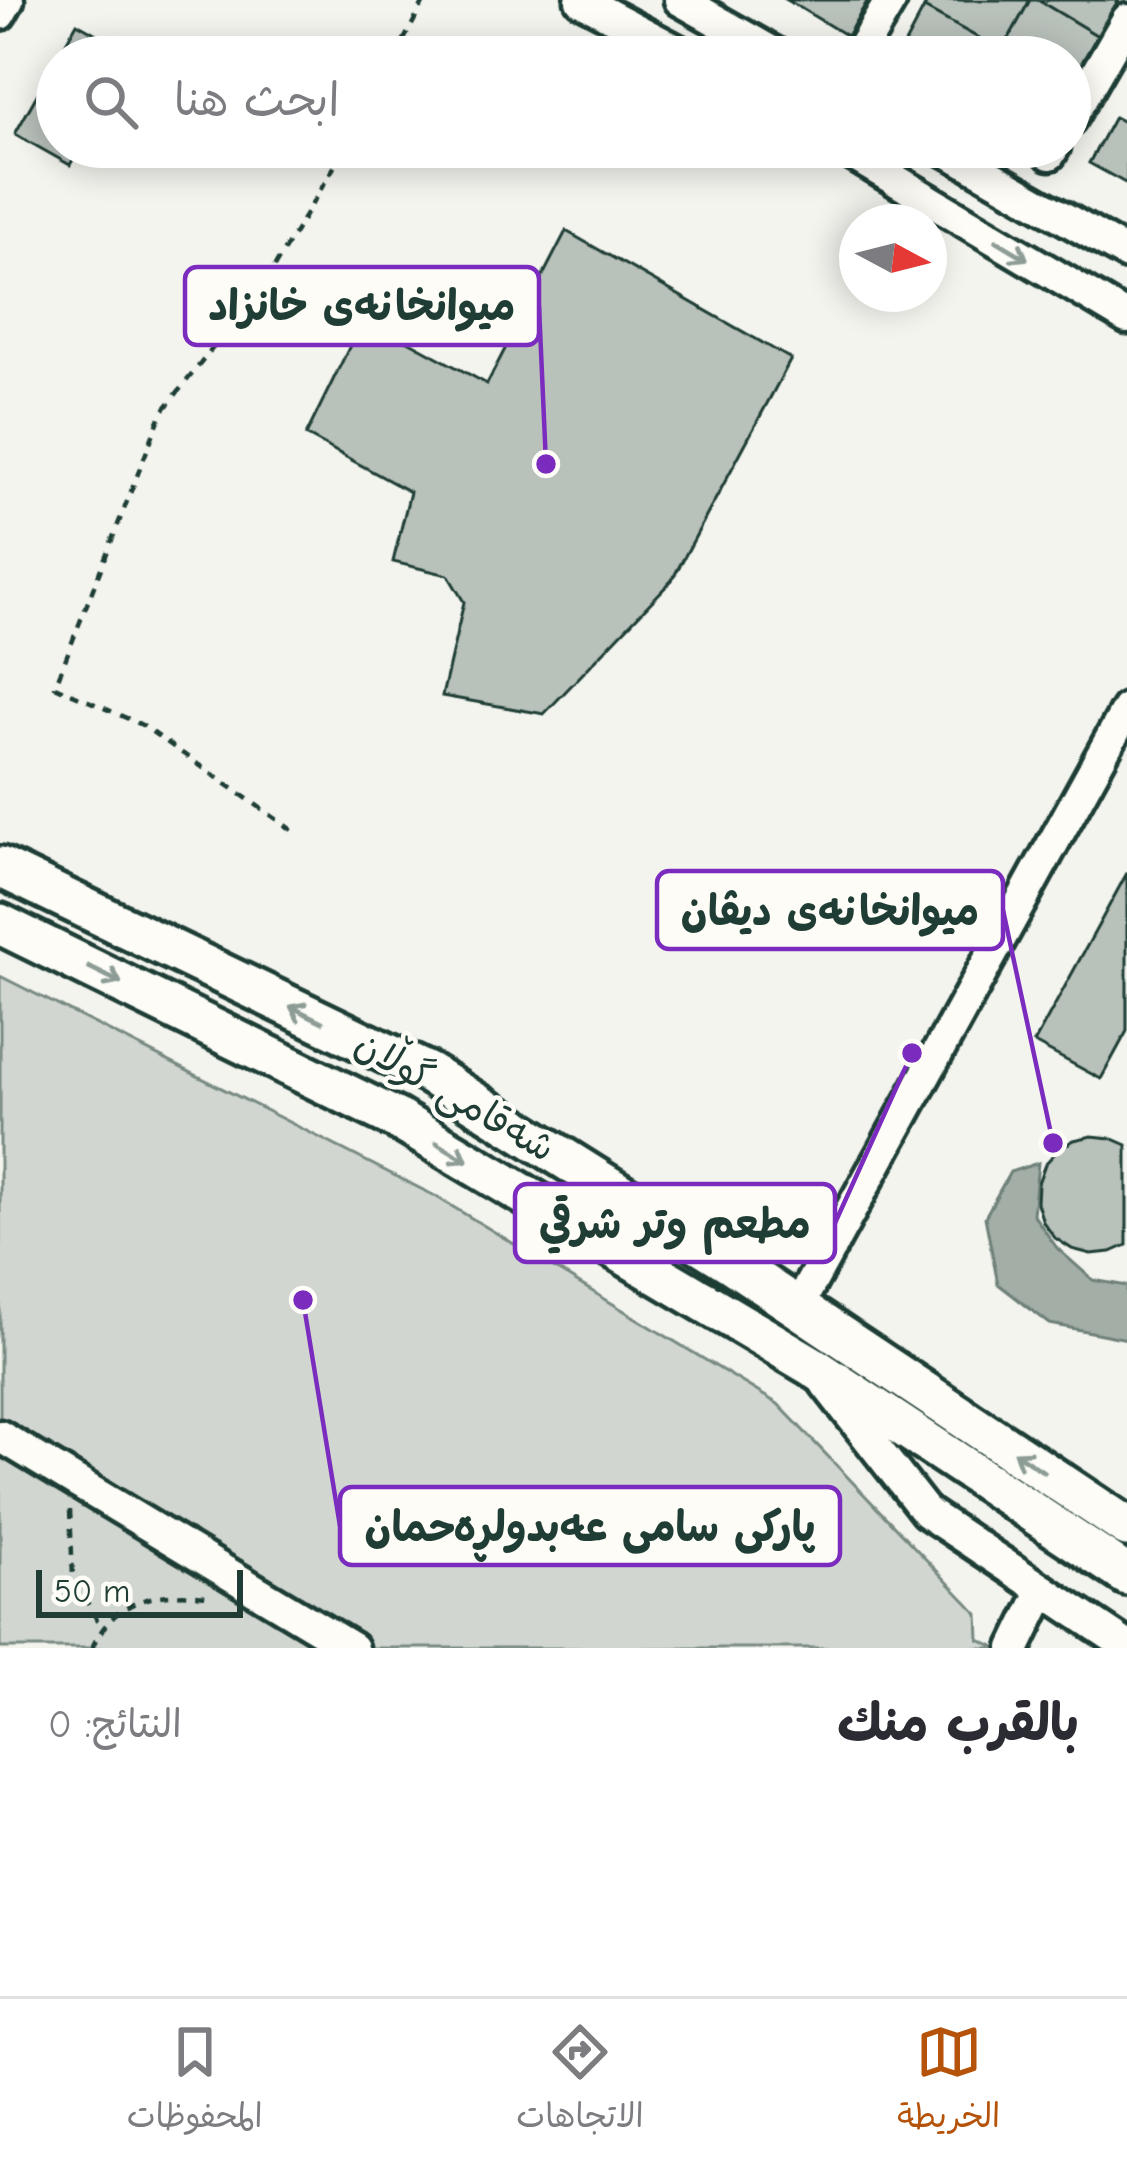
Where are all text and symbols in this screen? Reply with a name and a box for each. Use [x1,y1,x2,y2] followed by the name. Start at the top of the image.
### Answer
[36,36,1091,168] search box
[78,69,144,135] icon: search
[174,74,339,126] text: ابحث هنا
[839,204,947,312] north arrow
[994,239,1029,263] one-way arrow
[185,267,539,345] callout: میوانخانەی خانزاد
[209,282,515,332] text: میوانخانەی خانزاد
[657,871,1003,949] callout: میوانخانەی دیڤان
[681,887,979,937] text: میوانخانەی دیڤان
[87,965,122,988] one-way arrow
[289,1002,325,1024] one-way arrow
[346,1015,566,1173] street label: شەقامی گوڵان
[434,1140,468,1164] one-way arrow
[515,1184,835,1262] callout: مطعم وتر شرقي
[539,1195,811,1255] text: مطعم وتر شرقي
[1013,1450,1047,1475] one-way arrow
[340,1487,840,1565] callout: پارکی سامی عەبدولڕەحمان
[364,1503,816,1563] text: پارکی سامی عەبدولڕەحمان
[36,1564,243,1617] scale bar
[54,1572,130,1610] text: 50 m
[837,1694,1079,1753] text: بالقرب منك
[48,1702,182,1747] text: النتائج: 0
[127,2019,263,2145] tab: المحفوظات
[516,2019,644,2145] tab: الاتجاهات
[897,2019,1000,2145] tab: الخريطة

